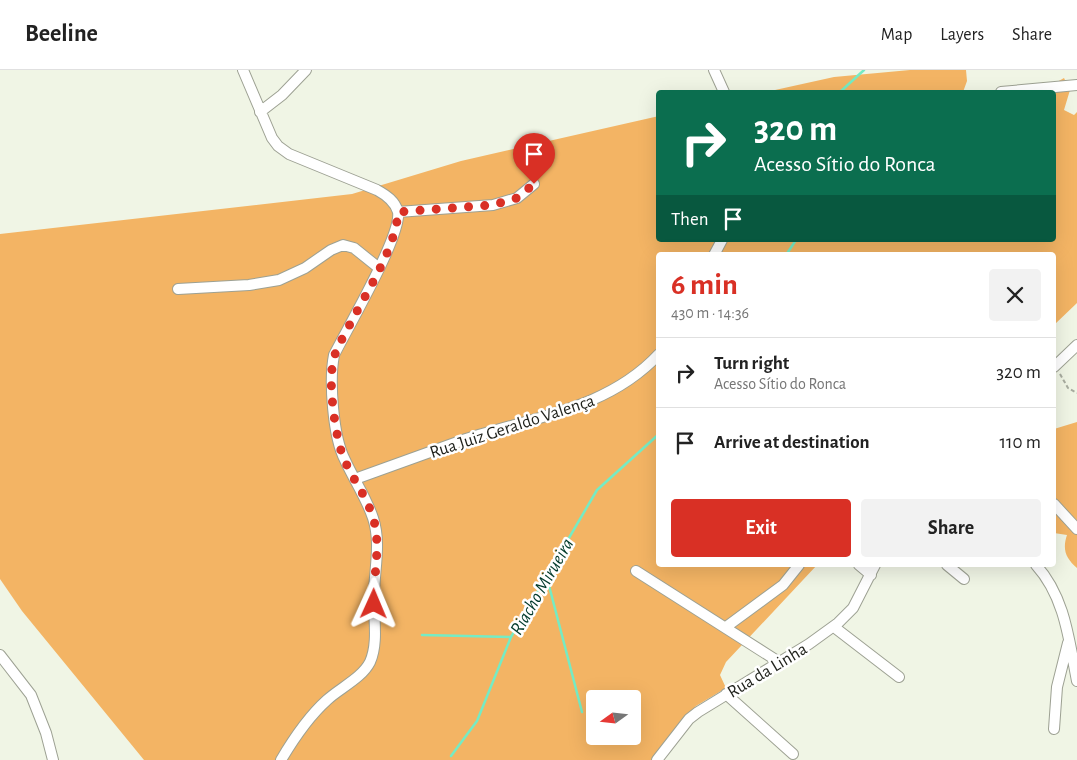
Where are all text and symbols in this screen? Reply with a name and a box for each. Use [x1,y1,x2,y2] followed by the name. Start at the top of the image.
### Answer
[25,22,98,46] text: Beeline
[881,26,912,44] text: Map
[940,26,984,44] text: Layers
[1012,26,1052,44] text: Share
[671,110,736,175] icon: right
[754,112,837,147] text: 320 m
[513,133,555,184] pin
[520,140,548,168] icon: arrive
[754,153,936,175] text: Acesso Sítio do Ronca
[719,205,747,233] icon: arrive
[671,210,709,229] text: Then
[989,269,1041,321] button: close
[671,270,738,300] text: 6 min
[671,305,749,321] text: 430 m · 14:36
[714,354,789,373] text: Turn right
[671,359,699,387] icon: right
[996,363,1041,382] text: 320 m
[714,376,846,392] text: Acesso Sítio do Ronca
[428,392,597,462] street label: Rua Juiz Geraldo Valença
[671,429,699,457] icon: arrive
[714,433,870,452] text: Arrive at destination
[1000,433,1041,452] text: 110 m
[671,499,851,557] button: Exit
[861,499,1041,557] button: Share
[507,535,577,638] water label: Riacho Mirueira
[347,577,399,629] position arrow
[725,640,811,702] street label: Rua da Linha
[586,690,641,745] north arrow
[586,690,641,745] map controls

